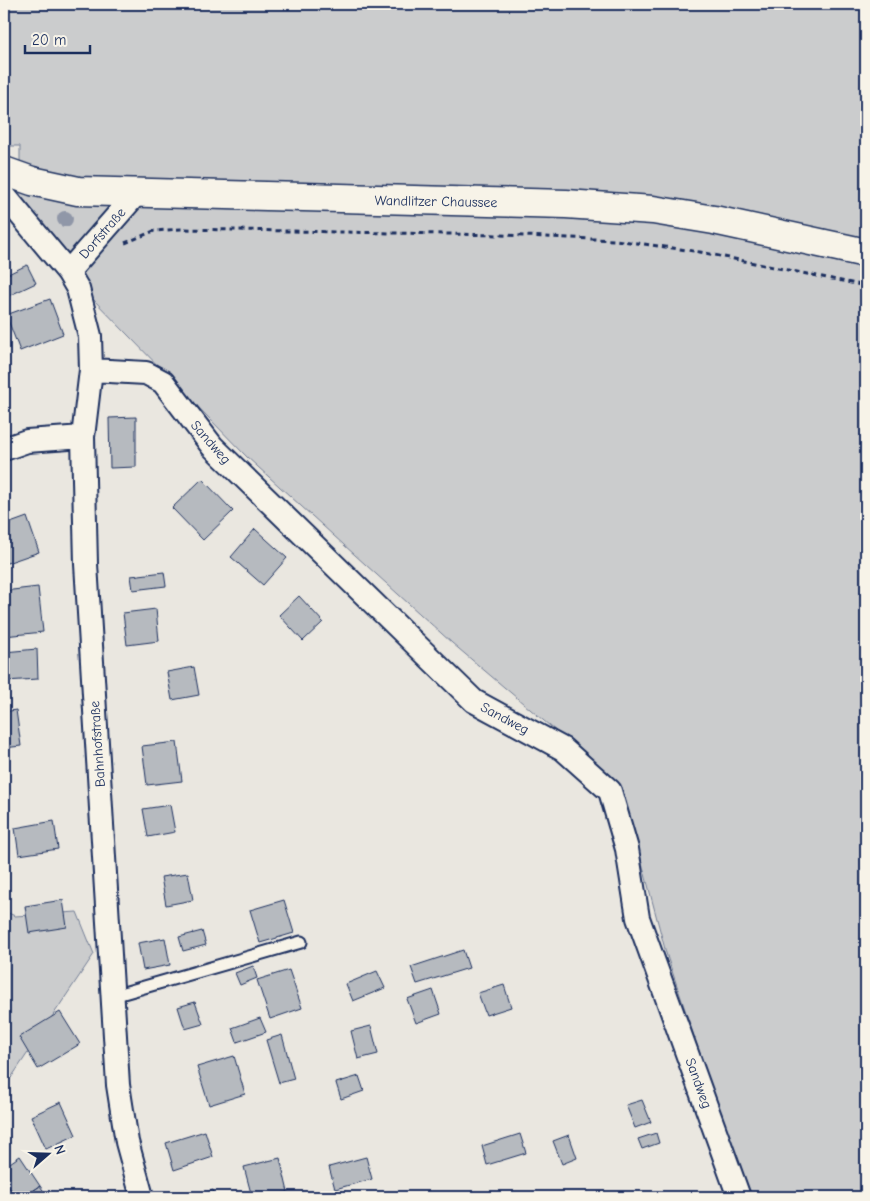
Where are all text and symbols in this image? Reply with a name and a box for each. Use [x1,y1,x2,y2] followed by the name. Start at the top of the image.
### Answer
[25,22,90,54] scale bar
[32,31,66,49] text: 20 m
[374,192,498,211] street label: Wandlitzer Chaussee
[75,204,129,262] street label: Dorfstraße
[187,417,234,468] street label: Sandweg
[478,699,532,738] street label: Sandweg
[86,700,109,788] street label: Bahnhofstraße
[682,1056,716,1111] street label: Sandweg
[22,1128,72,1178] north arrow
[50,1143,69,1157] text: N

